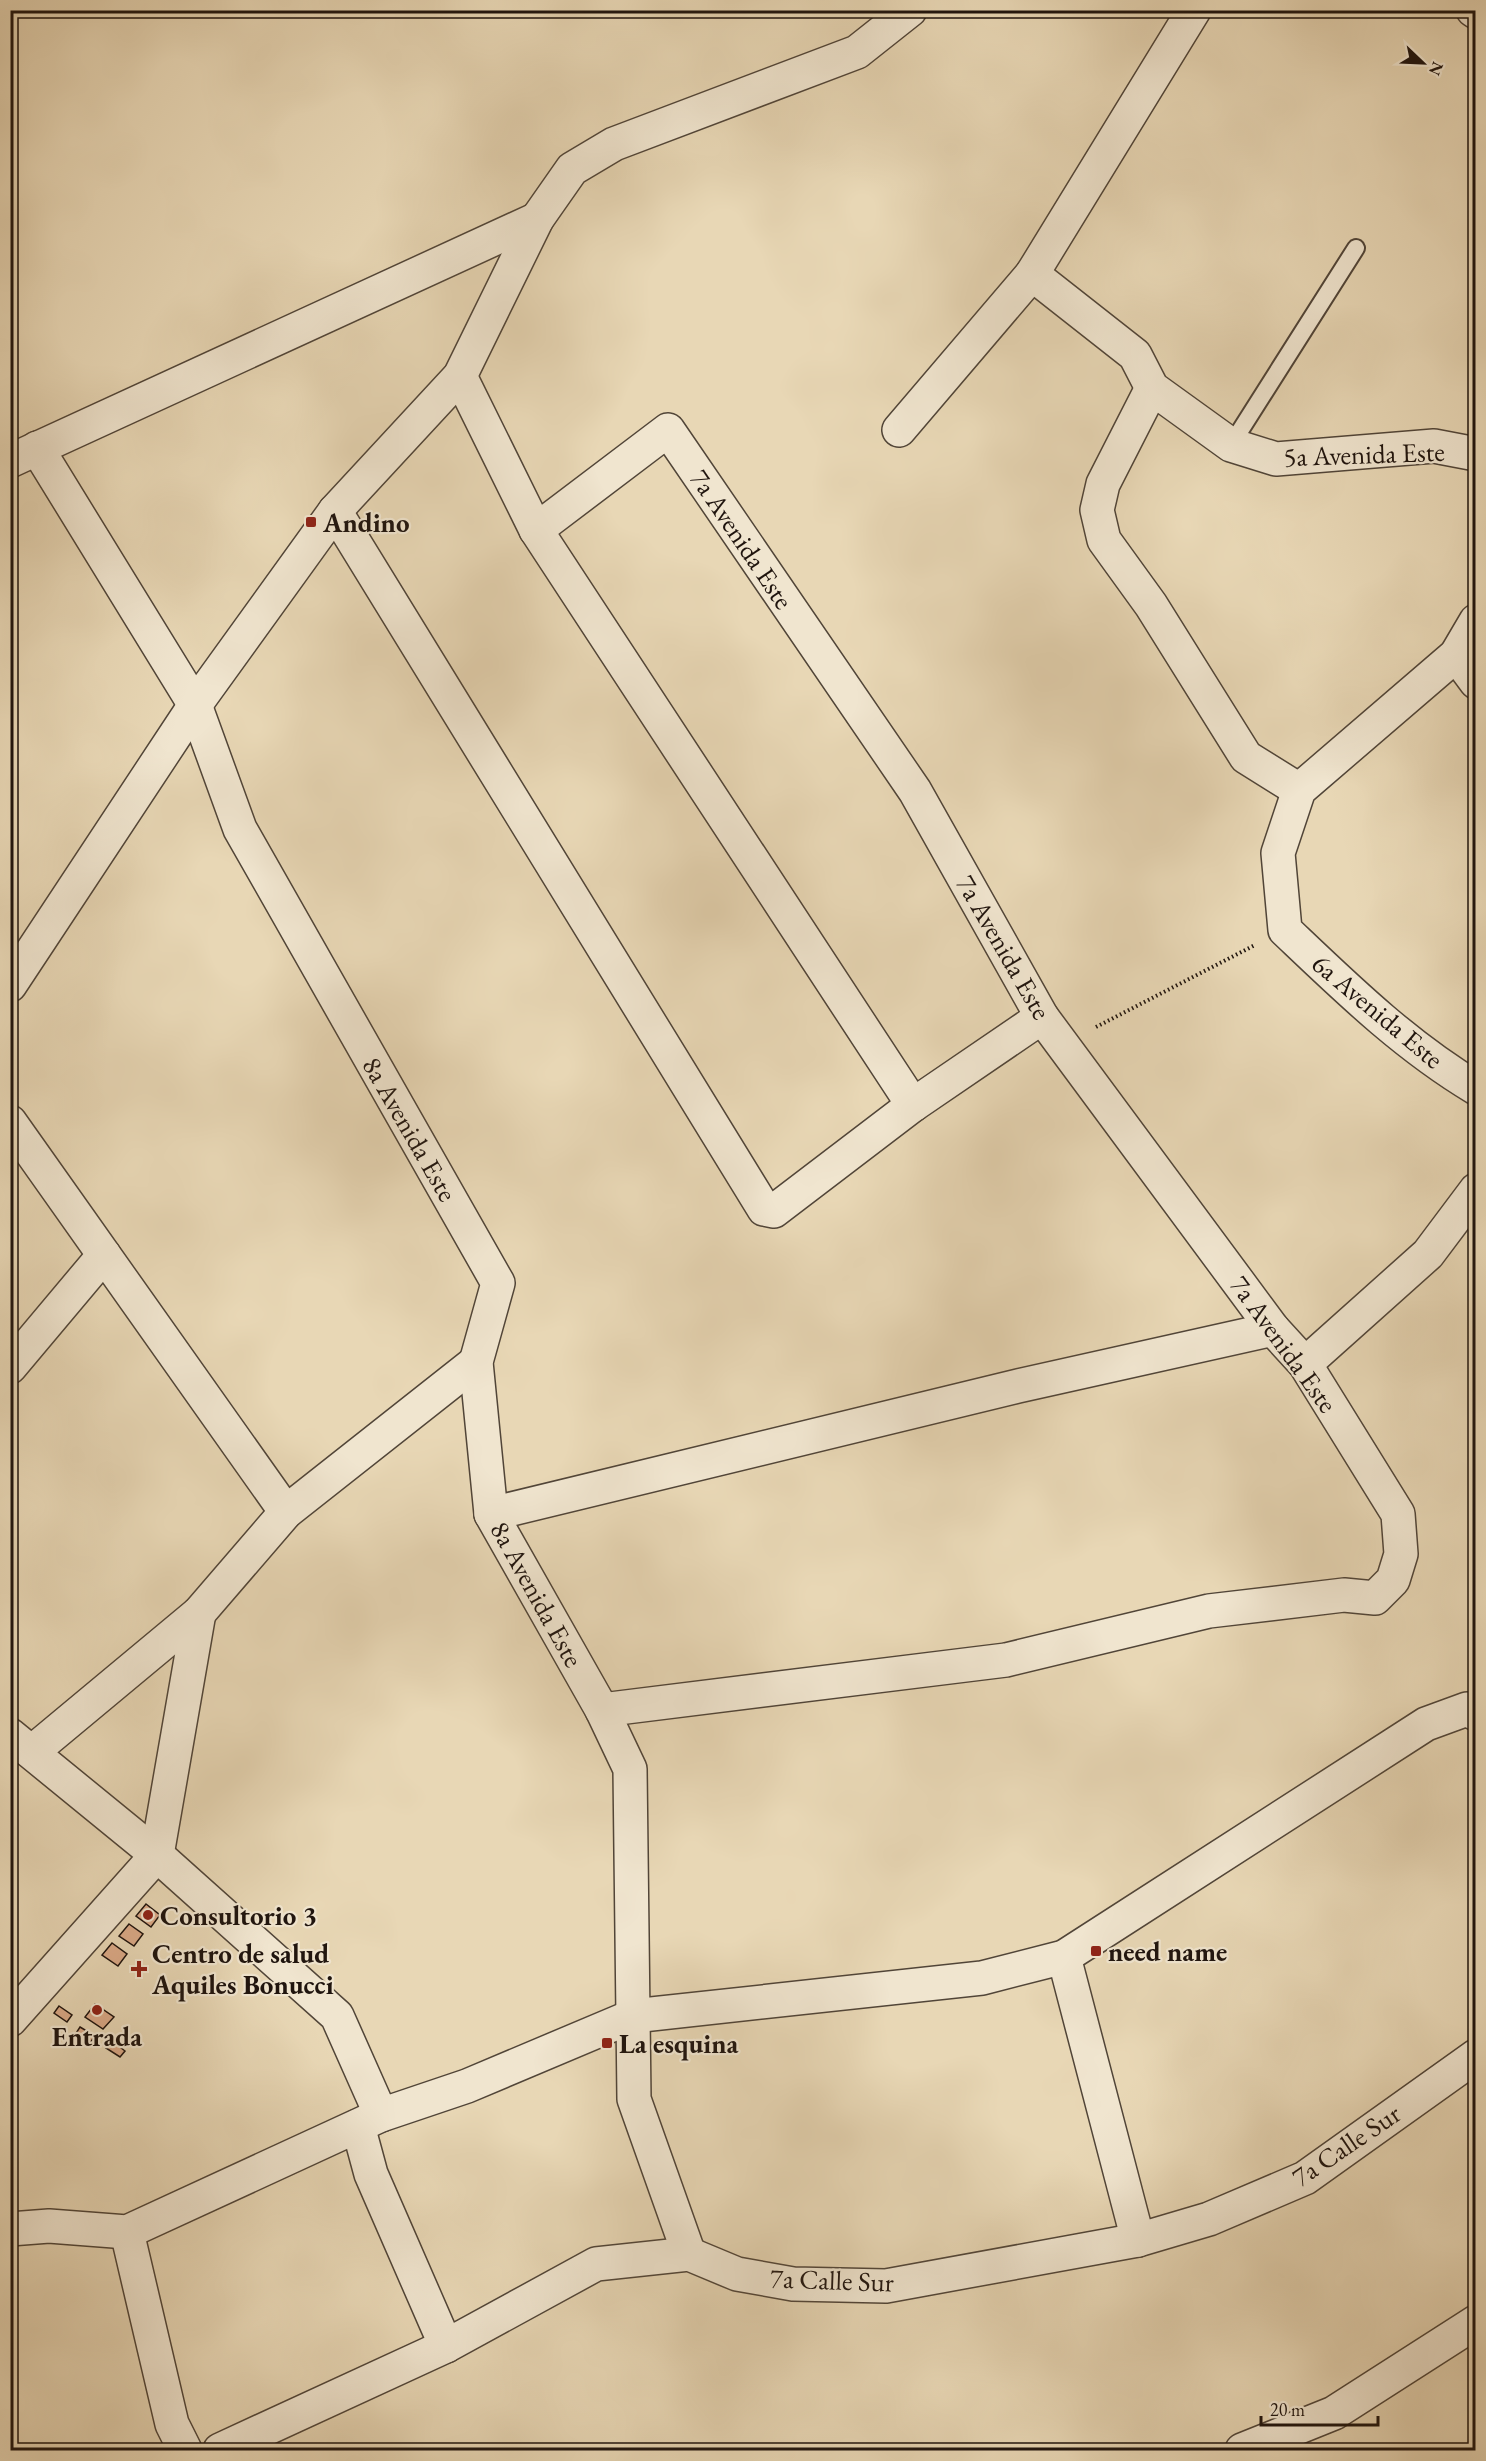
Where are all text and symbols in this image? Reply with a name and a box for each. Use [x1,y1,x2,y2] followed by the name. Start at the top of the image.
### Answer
[1393,33,1453,93] north arrow
[1424,59,1449,79] text: N
[1283,434,1445,474] street label: 5a Avenida Este
[682,462,802,616] street label: 7a Avenida Este
[322,505,409,540] place label: Andino
[304,515,318,529] marker: Andino
[949,868,1059,1026] street label: 7a Avenida Este
[1305,946,1451,1076] street label: 6a Avenida Este
[355,1050,465,1208] street label: 8a Avenida Este
[1222,1268,1346,1420] street label: 7a Avenida Este
[483,1515,591,1673] street label: 8a Avenida Este
[160,1898,317,1933] place label: Consultorio 3
[141,1908,155,1922] marker: Consultorio 3
[1108,1934,1227,1969] place label: need name
[151,1936,334,2002] place label: Centro de salud Aquiles Bonucci
[1089,1944,1103,1958] marker: need name
[130,1960,148,1978] marker: Centro de salud Aquiles Bonucci
[90,2003,104,2017] marker: Entrada
[52,2019,142,2054] place label: Entrada
[619,2026,739,2061] place label: La esquina
[600,2036,614,2050] marker: La esquina
[1285,2096,1407,2194] street label: 7a Calle Sur
[770,2260,894,2300] street label: 7a Calle Sur
[1261,2389,1378,2427] scale bar
[1270,2398,1305,2421] text: 20 m

